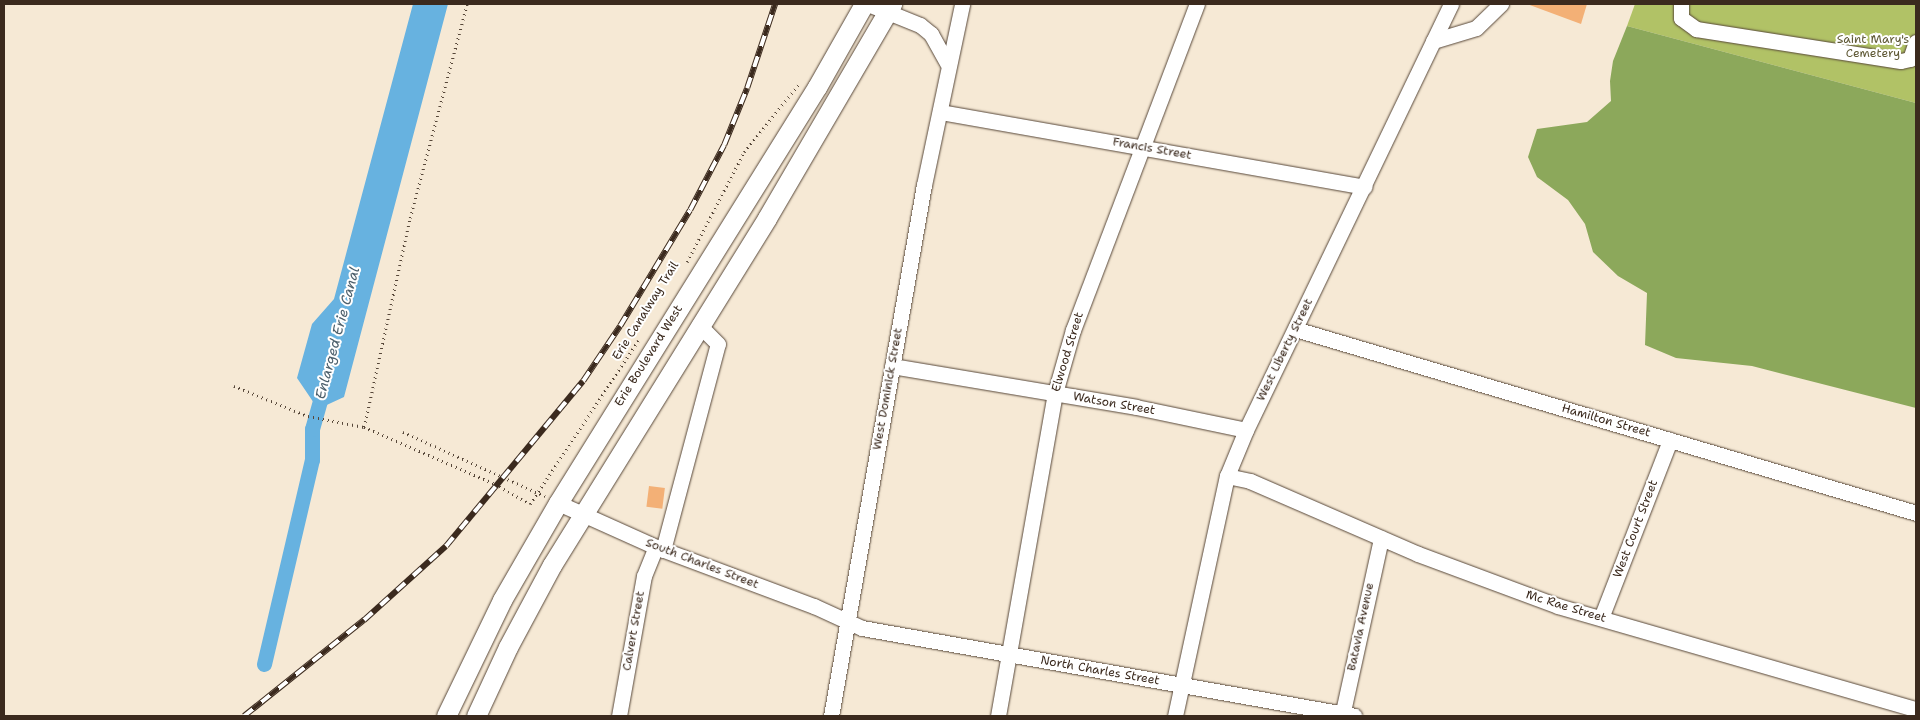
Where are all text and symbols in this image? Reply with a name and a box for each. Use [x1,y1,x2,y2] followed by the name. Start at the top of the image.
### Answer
[1837,33,1909,61] park label: Saint Mary's Cemetery
[1111,135,1193,163] street label: Francis Street
[610,259,682,363] street label: Erie Canalway Trail
[311,265,363,401] water label: Enlarged Erie Canal
[1254,296,1316,404] street label: West Liberty Street
[612,303,686,409] street label: Erie Boulevard West
[1049,310,1087,394] street label: Elwood Street
[870,327,906,451] street label: West Dominick Street
[1072,390,1156,418] street label: Watson Street
[1560,401,1652,441] street label: Hamilton Street
[1611,478,1661,580] street label: West Court Street
[643,536,761,592] street label: South Charles Street
[1345,582,1377,672] street label: Batavia Avenue
[1524,588,1608,626] street label: Mc Rae Street
[620,590,648,672] street label: Calvert Street
[1039,653,1161,689] street label: North Charles Street

